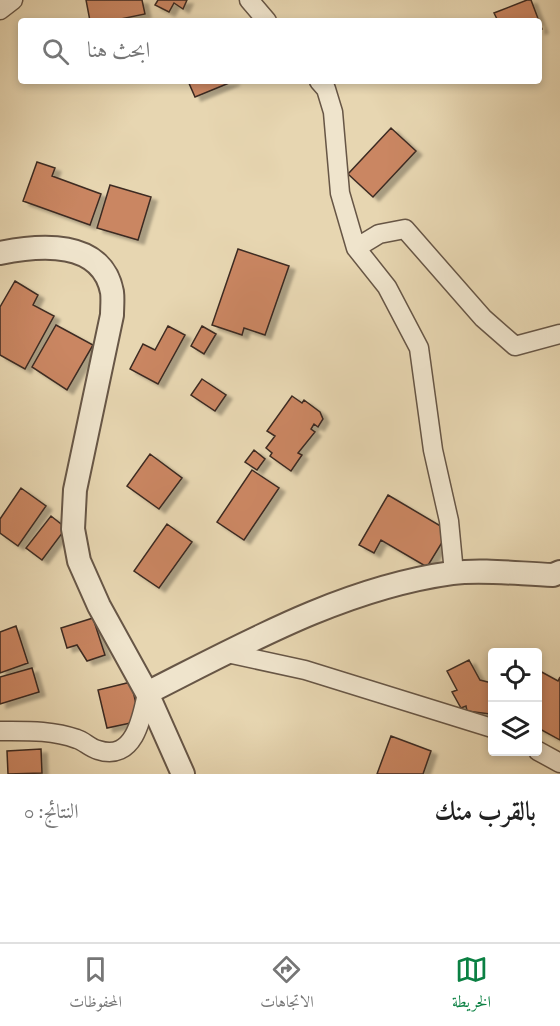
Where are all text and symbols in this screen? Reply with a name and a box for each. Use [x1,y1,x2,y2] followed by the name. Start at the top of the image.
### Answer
[18,18,542,84] search box
[39,35,72,68] icon: search
[87,36,150,64] text: ابحث هنا
[488,648,542,756] map controls
[488,648,542,702] button: locate
[488,702,542,756] button: layers
[434,796,536,828] text: بالقرب منك
[24,799,79,824] text: النتائج: 0
[69,953,122,1017] tab: المحفوظات
[260,953,314,1017] tab: الاتجاهات
[452,953,491,1017] tab: الخريطة

